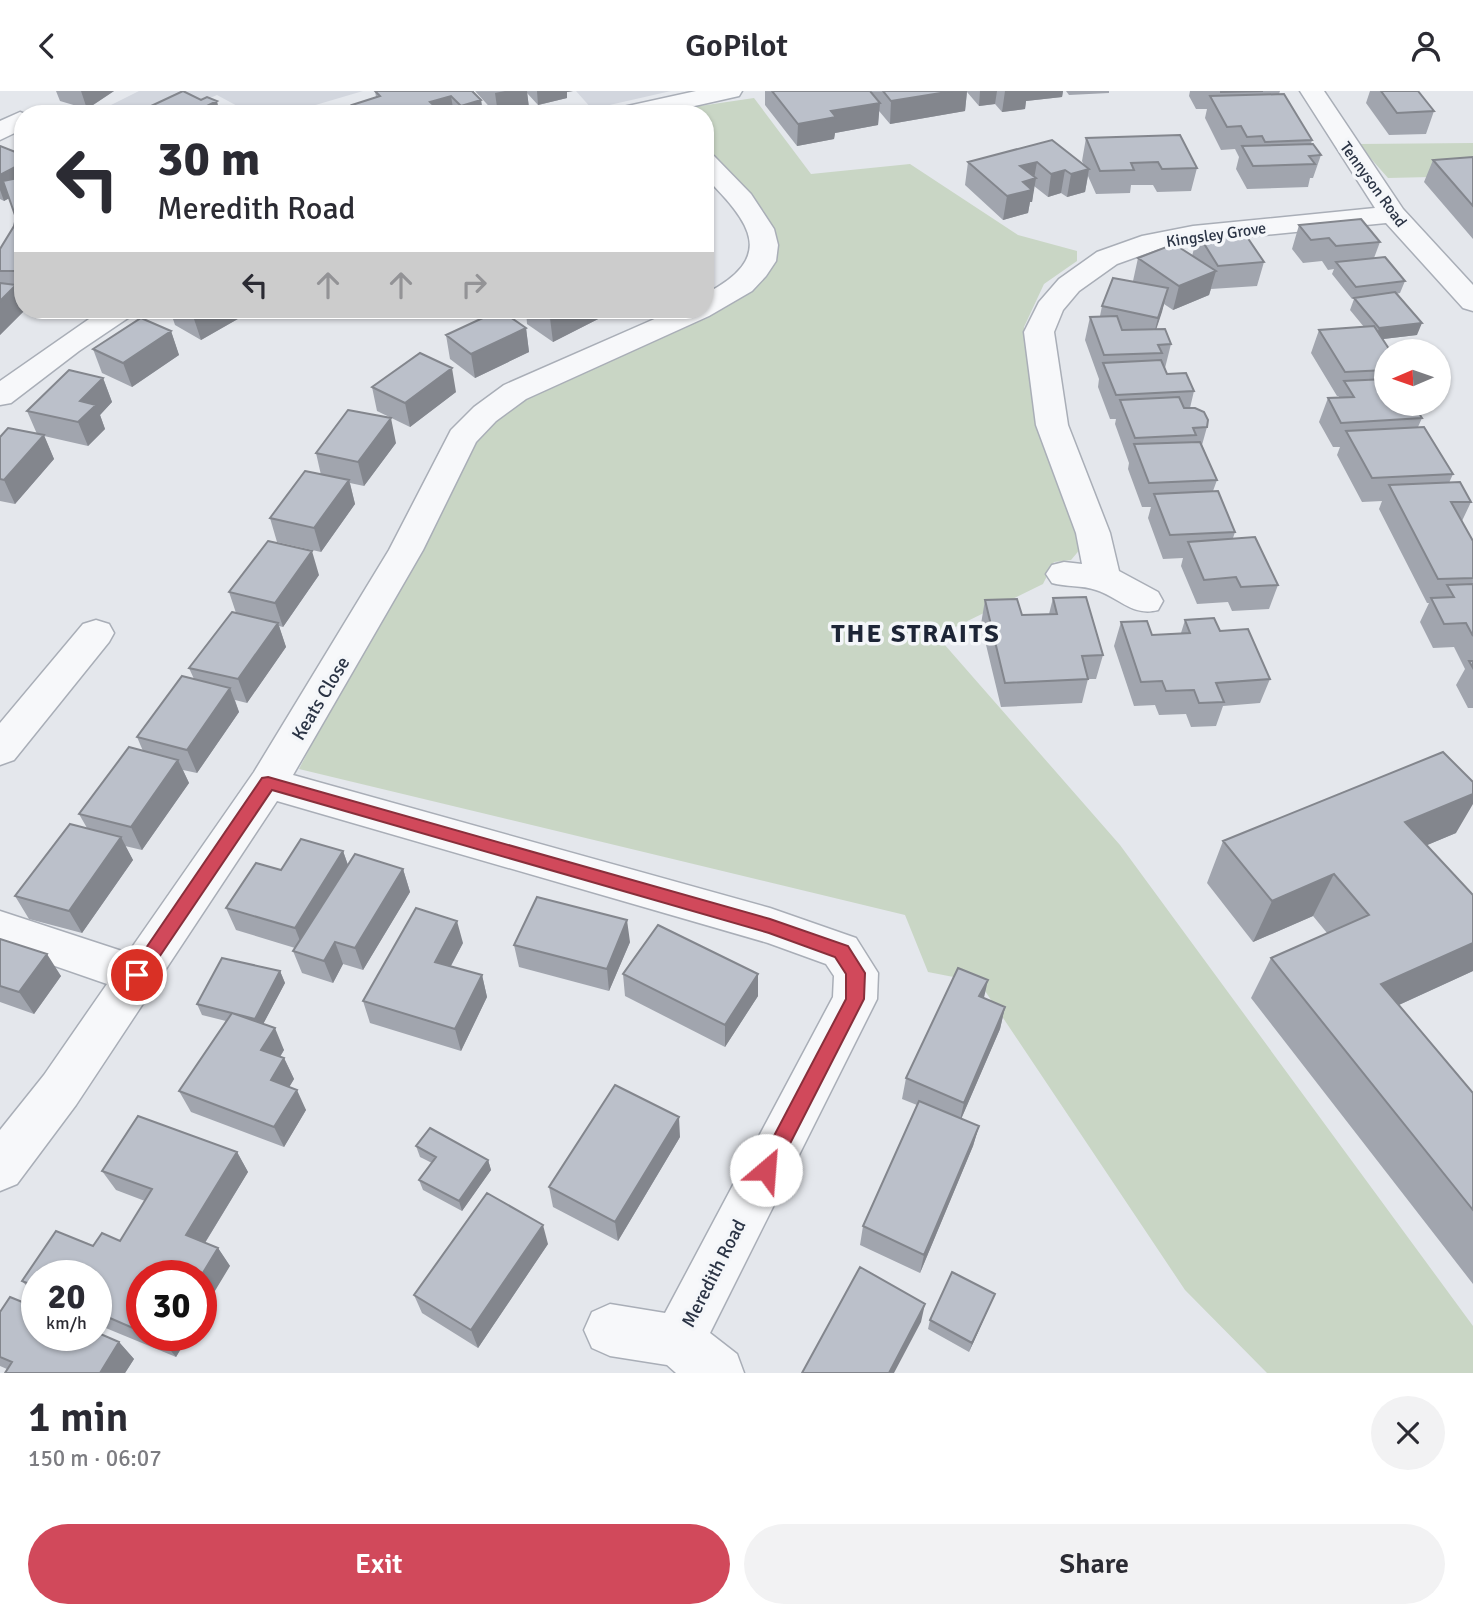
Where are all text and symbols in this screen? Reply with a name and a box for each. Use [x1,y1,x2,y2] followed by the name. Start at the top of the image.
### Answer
[685,26,788,65] text: GoPilot
[28,27,66,65] icon: back
[1407,27,1445,65] icon: person
[157,129,260,189] text: 30 m
[42,133,133,224] icon: left
[1335,138,1411,231] street label: Tennyson Road
[157,189,356,228] text: Meredith Road
[1165,218,1267,252] street label: Kingsley Grove
[236,266,274,304] icon: left
[309,266,347,304] icon: ahead
[382,266,420,304] icon: ahead
[455,266,493,304] icon: right
[1374,339,1451,417] north arrow
[1374,339,1451,416] map controls
[831,618,1001,650] district label: THE STRAITS
[286,652,355,745] street label: Keats Close
[107,945,167,1005] pin
[118,956,156,994] icon: arrive
[729,1133,803,1207] position arrow
[676,1215,751,1331] street label: Meredith Road
[126,1260,217,1351] speed limit sign: 30
[48,1275,85,1318] text: 20
[46,1312,87,1334] text: km/h
[28,1392,129,1443] text: 1 min
[1371,1396,1445,1470] button: close
[28,1444,162,1473] text: 150 m · 06:07
[28,1524,730,1604] button: Exit
[744,1524,1445,1604] button: Share

